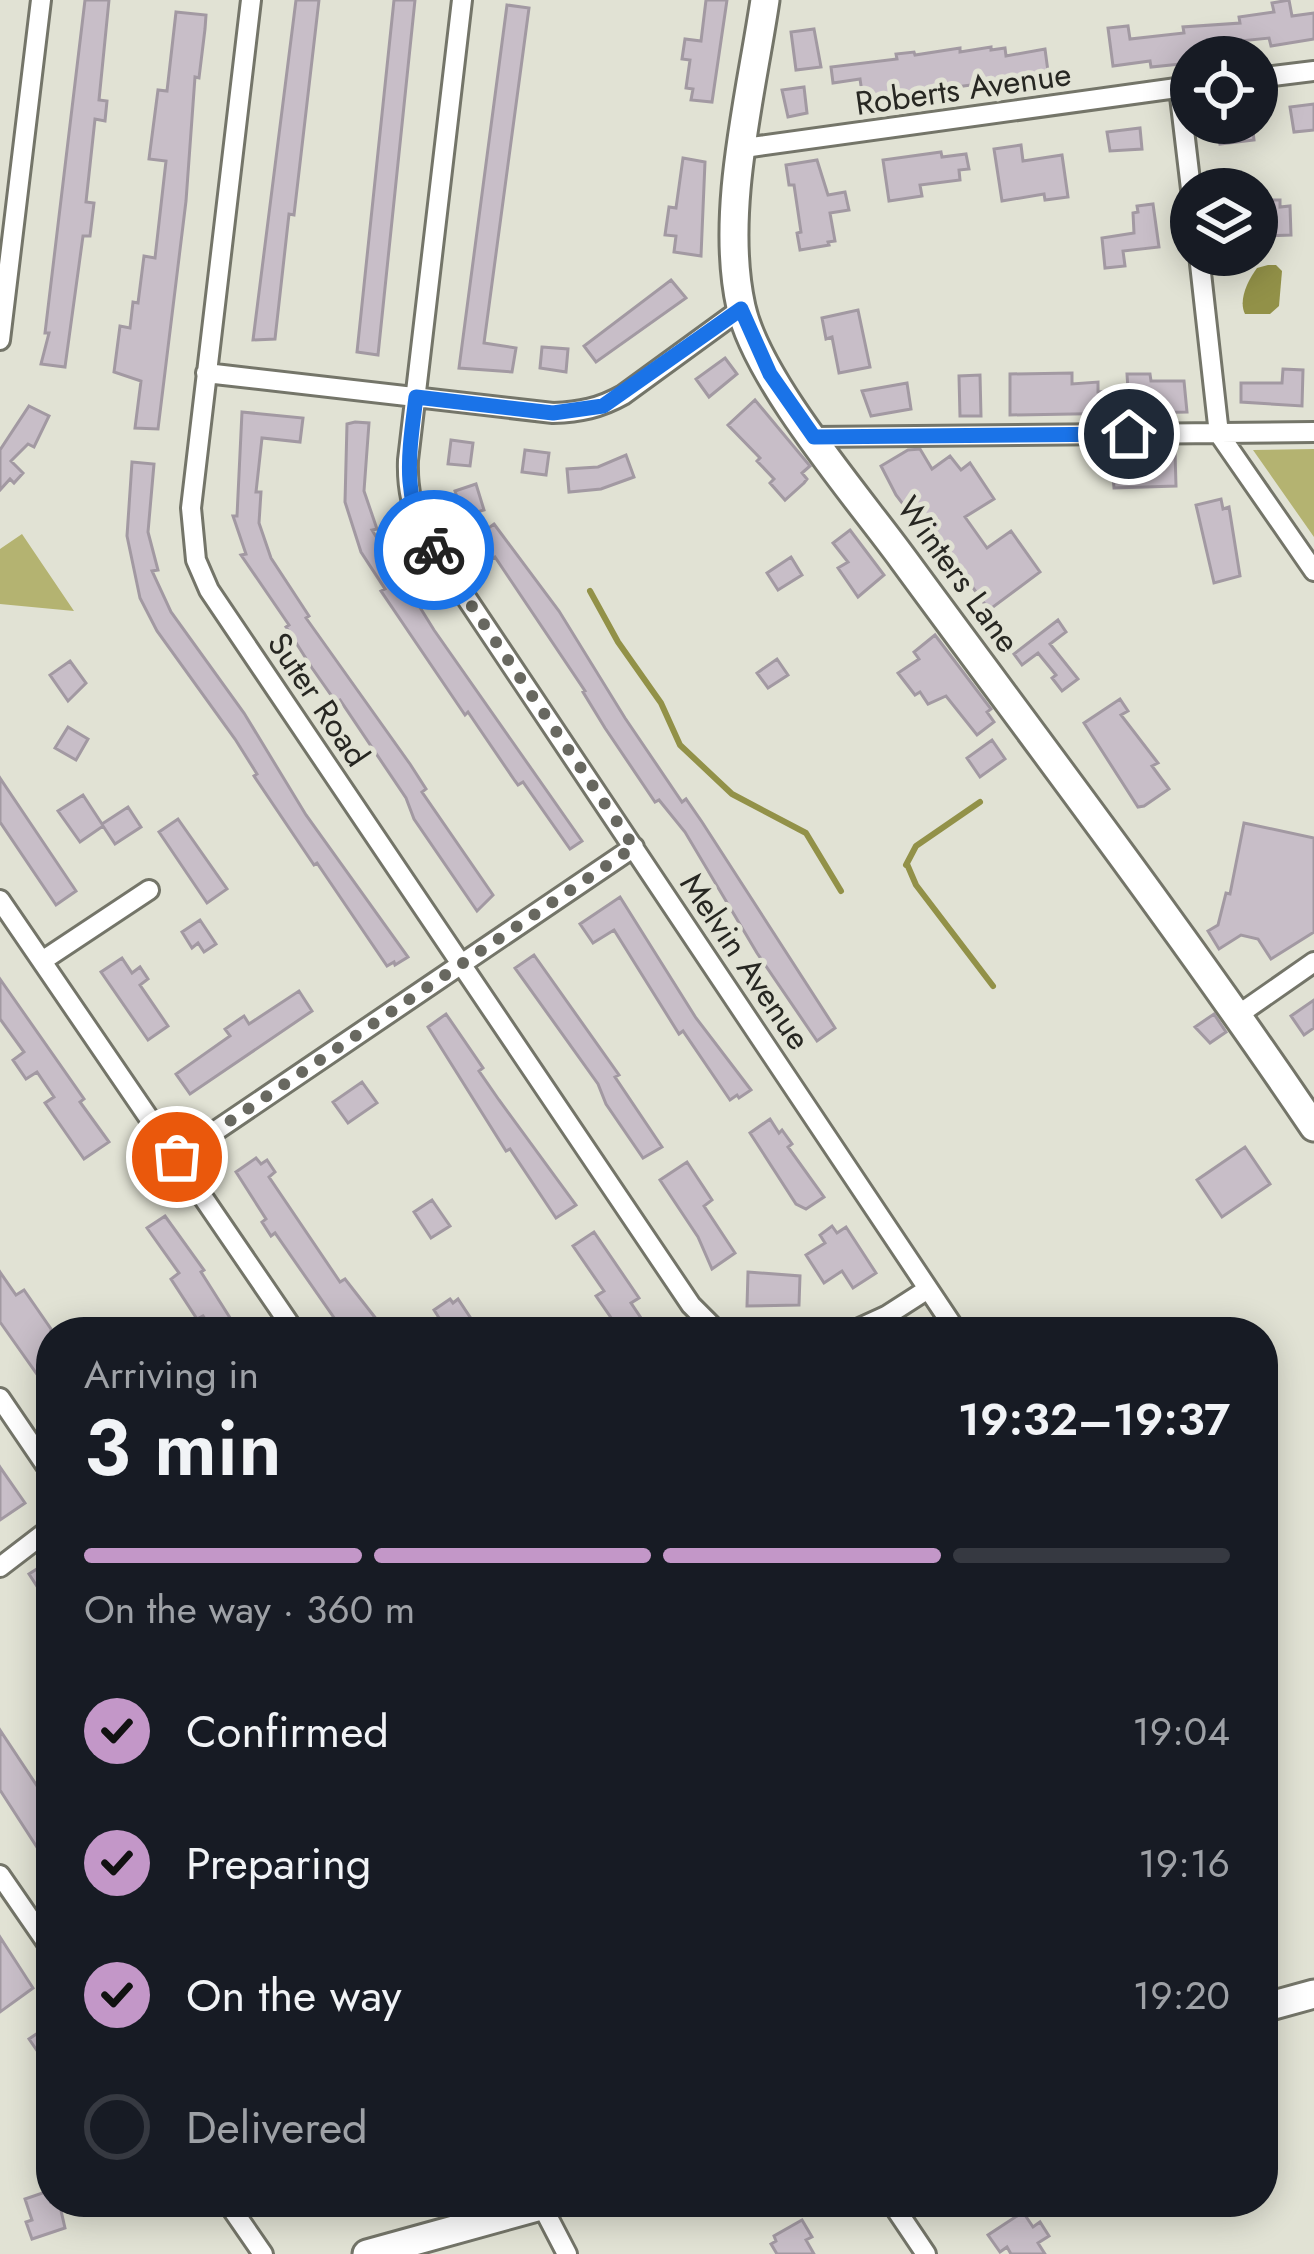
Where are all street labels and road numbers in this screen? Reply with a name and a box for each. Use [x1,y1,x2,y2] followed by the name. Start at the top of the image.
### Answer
[852,50,1074,127] street label: Roberts Avenue
[886,486,1031,662] street label: Winters Lane
[256,623,381,776] street label: Suter Road
[669,863,822,1059] street label: Melvin Avenue

